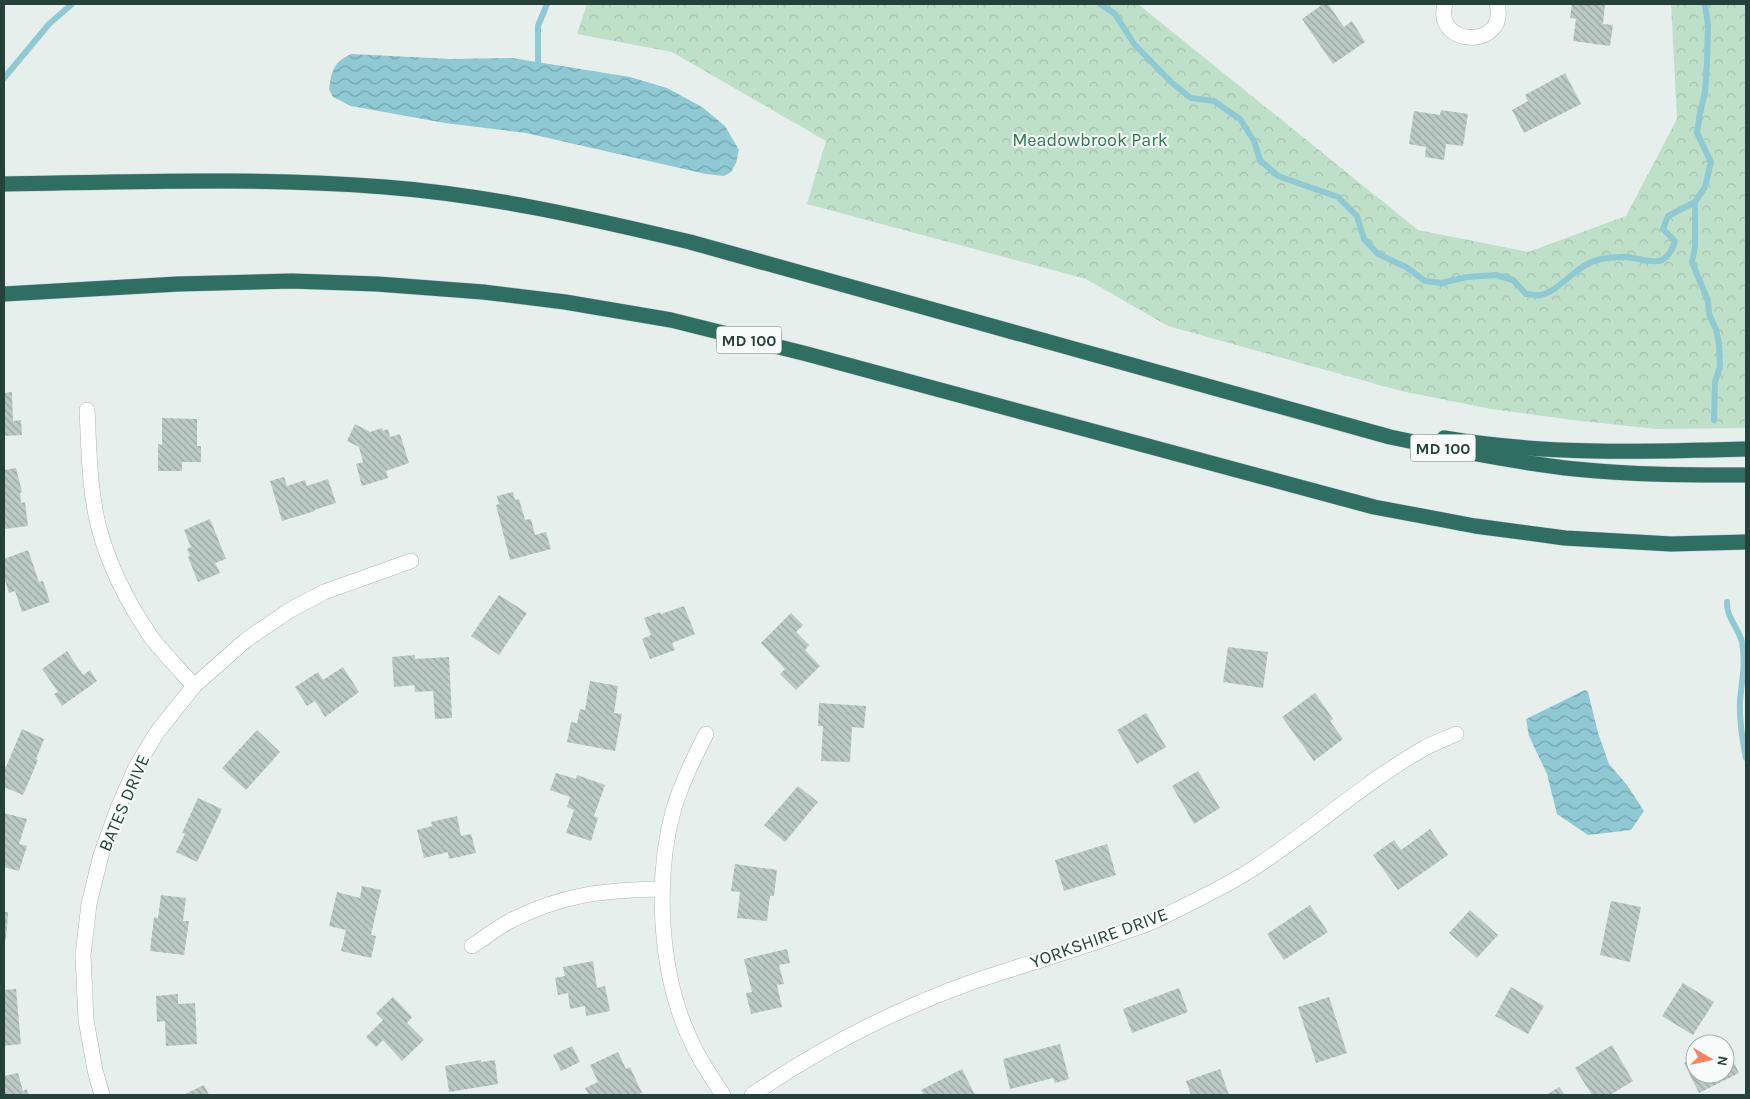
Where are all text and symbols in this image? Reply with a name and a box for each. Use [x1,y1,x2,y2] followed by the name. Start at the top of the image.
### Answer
[1012,129,1168,151] park label: Meadowbrook Park
[716,326,782,354] road number: MD 100
[1410,434,1476,462] road number: MD 100
[94,751,154,855] street label: BATES DRIVE
[1027,903,1171,973] street label: YORKSHIRE DRIVE
[1685,1034,1735,1084] north arrow
[1713,1055,1732,1067] text: N

